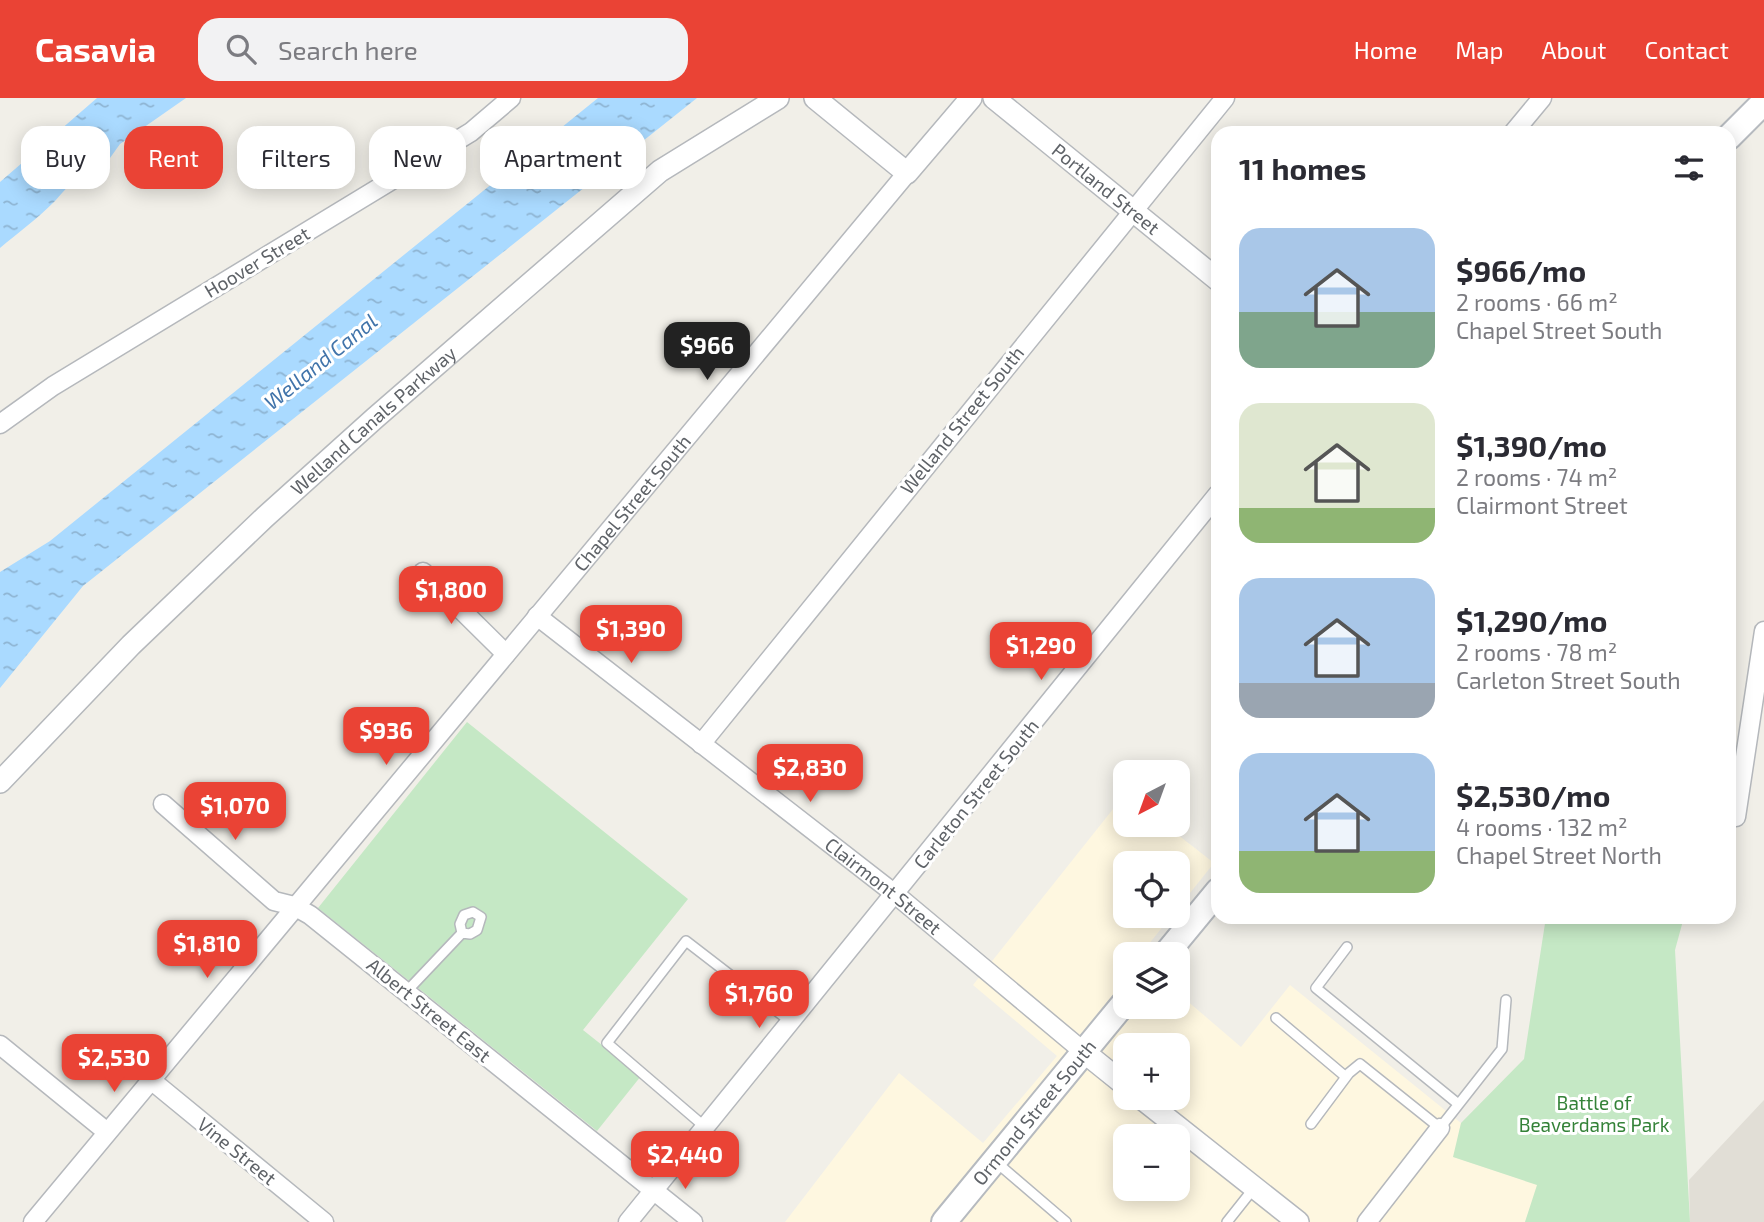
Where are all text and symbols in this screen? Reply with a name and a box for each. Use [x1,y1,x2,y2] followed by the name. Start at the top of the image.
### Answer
[198,18,688,81] search box
[35,29,156,69] text: Casavia
[222,30,260,68] icon: search
[278,34,418,65] text: Search here
[1354,35,1417,64] text: Home
[1455,35,1503,64] text: Map
[1541,35,1607,64] text: About
[1645,35,1729,64] text: Contact
[21,126,110,189] chip: Buy
[124,126,223,189] chip: Rent
[237,126,355,189] chip: Filters
[369,126,466,189] chip: New
[480,126,646,189] chip: Apartment
[1048,138,1165,239] street label: Portland Street
[1670,149,1708,187] icon: filters
[1239,150,1366,186] text: 11 homes
[200,221,313,302] street label: Hoover Street
[1456,252,1586,288] text: $966/mo
[1295,256,1379,340] icon: home
[1456,288,1618,316] text: 2 rooms · 66 m²
[259,308,382,414] water label: Welland Canal
[1456,316,1662,344] text: Chapel Street South
[666,322,748,382] pin: $966
[680,331,734,359] text: $966
[286,341,461,499] street label: Welland Canals Parkway
[895,341,1028,498] street label: Welland Street South
[1456,427,1607,463] text: $1,390/mo
[568,430,695,575] street label: Chapel Street South
[1295,431,1379,515] icon: home
[1456,463,1617,491] text: 2 rooms · 74 m²
[1456,491,1628,519] text: Clairmont Street
[394,566,508,626] pin: $1,800
[415,575,487,603] text: $1,800
[1456,602,1607,638] text: $1,290/mo
[574,606,688,665] pin: $1,390
[1295,606,1379,690] icon: home
[596,614,666,642] text: $1,390
[984,622,1098,682] pin: $1,290
[1006,631,1076,659] text: $1,290
[1456,638,1617,666] text: 2 rooms · 78 m²
[1456,666,1681,694] text: Carleton Street South
[345,708,427,767] pin: $936
[908,714,1043,873] street label: Carleton Street South
[359,716,413,744] text: $936
[753,744,867,804] pin: $2,830
[773,753,847,781] text: $2,830
[1113,760,1190,836] north arrow
[1113,760,1190,1201] map controls
[1456,777,1610,813] text: $2,530/mo
[1295,781,1379,865] icon: home
[178,782,292,842] pin: $1,070
[200,791,270,819] text: $1,070
[1456,813,1628,841] text: 4 rooms · 132 m²
[821,832,946,939] street label: Clairmont Street
[1456,841,1662,869] text: Chapel Street North
[1113,851,1190,928] button: locate
[150,920,264,980] pin: $1,810
[173,929,241,957] text: $1,810
[1113,942,1190,1019] button: layers
[363,953,496,1067] street label: Albert Street East
[702,970,816,1030] pin: $1,760
[725,979,793,1007] text: $1,760
[1113,1033,1190,1110] button: +
[57,1034,171,1094] pin: $2,530
[967,1035,1100,1189] street label: Ormond Street South
[78,1043,150,1071] text: $2,530
[1519,1091,1670,1136] park label: Battle of Beaverdams Park
[193,1112,281,1189] street label: Vine Street
[1113,1124,1190,1201] button: −
[628,1132,742,1191] pin: $2,440
[647,1140,723,1168] text: $2,440

